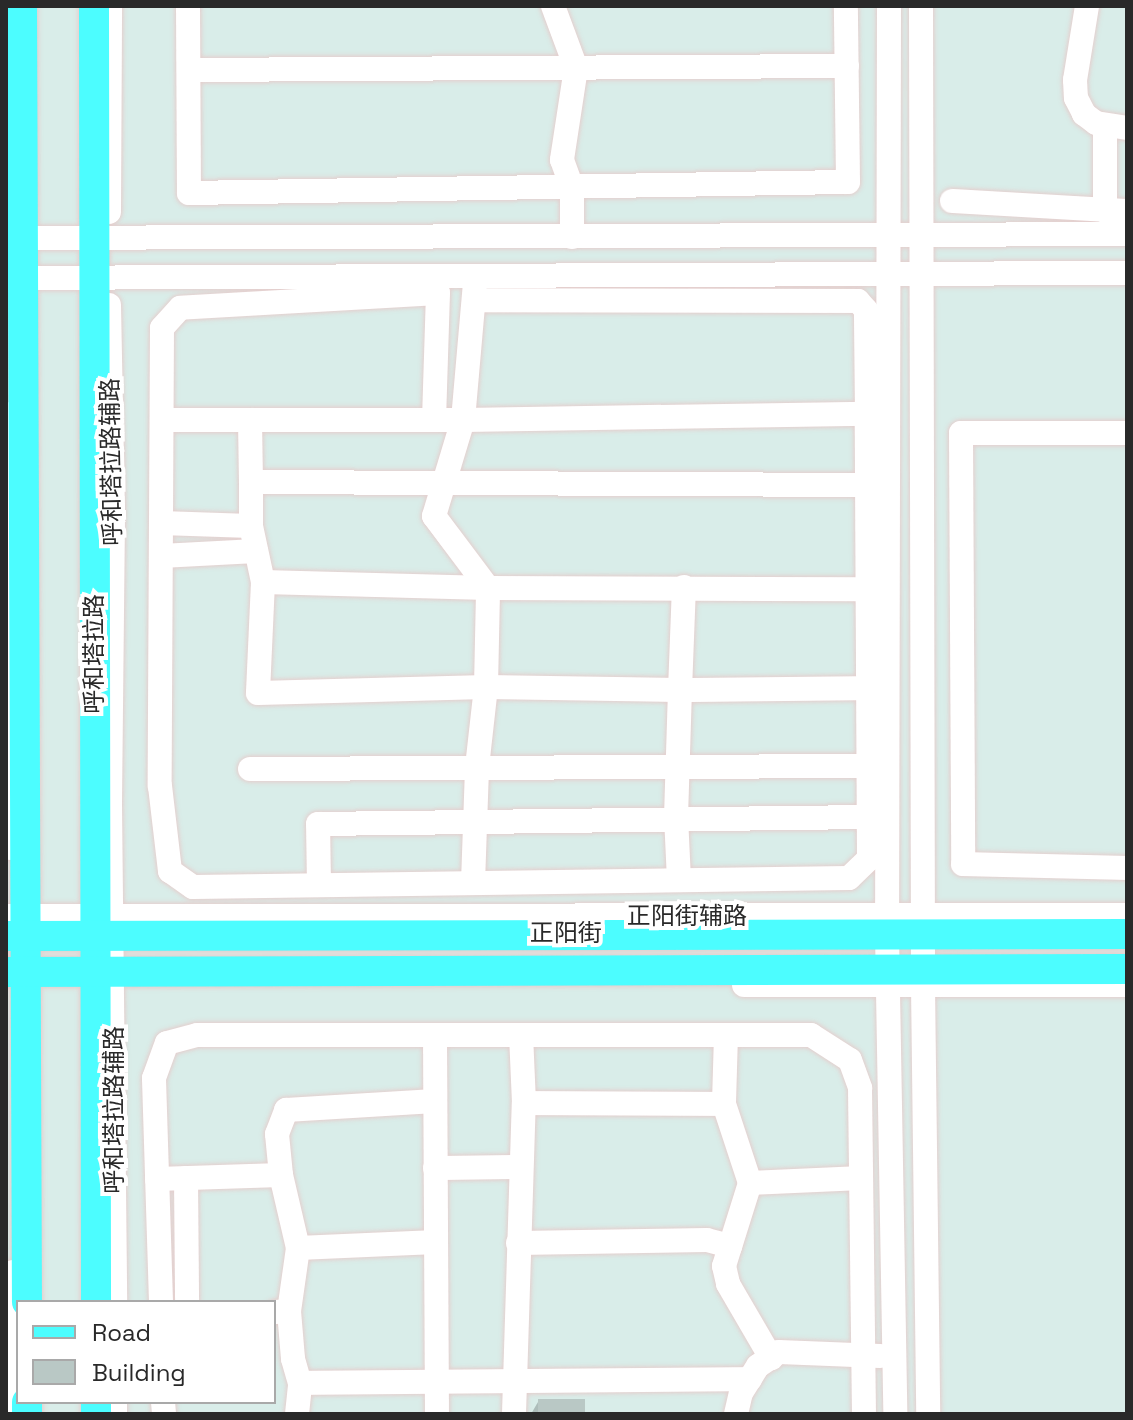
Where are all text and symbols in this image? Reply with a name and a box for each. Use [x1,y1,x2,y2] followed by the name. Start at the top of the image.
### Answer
[95,378,127,546] street label: 呼和塔拉路辅路
[80,594,108,714] street label: 呼和塔拉路
[627,902,747,930] street label: 正阳街辅路
[530,919,602,947] street label: 正阳街
[100,1026,128,1194] street label: 呼和塔拉路辅路
[16,1300,276,1404] legend
[92,1317,151,1348] text: Road
[92,1357,186,1388] text: Building

